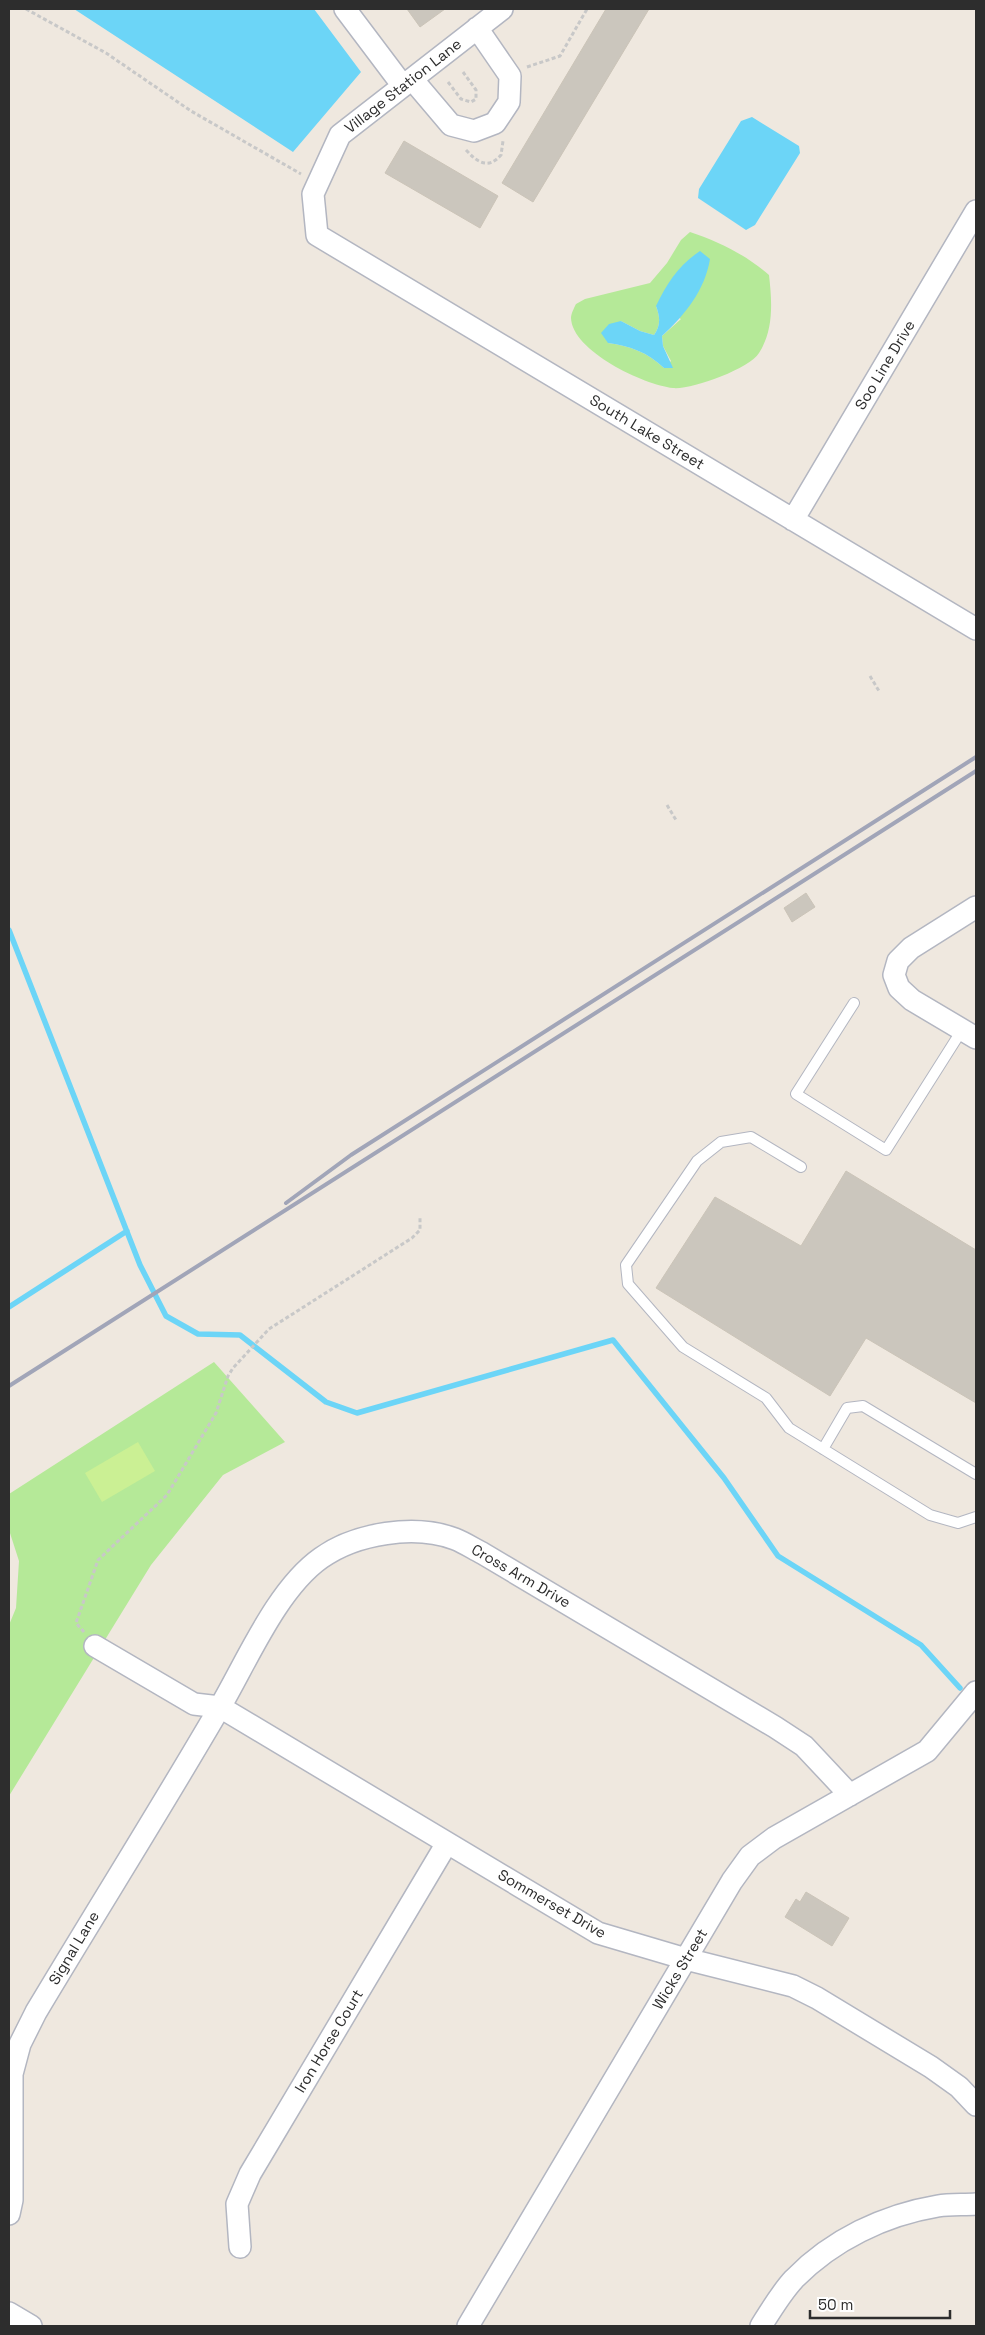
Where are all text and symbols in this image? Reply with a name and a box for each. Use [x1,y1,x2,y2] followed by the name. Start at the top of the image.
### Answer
[340,34,465,137] street label: Village Station Lane
[850,316,919,413] street label: Soo Line Drive
[586,390,708,473] street label: South Lake Street
[468,1539,574,1612] street label: Cross Arm Drive
[495,1865,610,1942] street label: Sommerset Drive
[44,1907,103,1988] street label: Signal Lane
[648,1925,711,2013] street label: Wicks Street
[290,1986,367,2096] street label: Iron Horse Court
[810,2288,950,2320] scale bar
[818,2295,853,2314] text: 50 m

